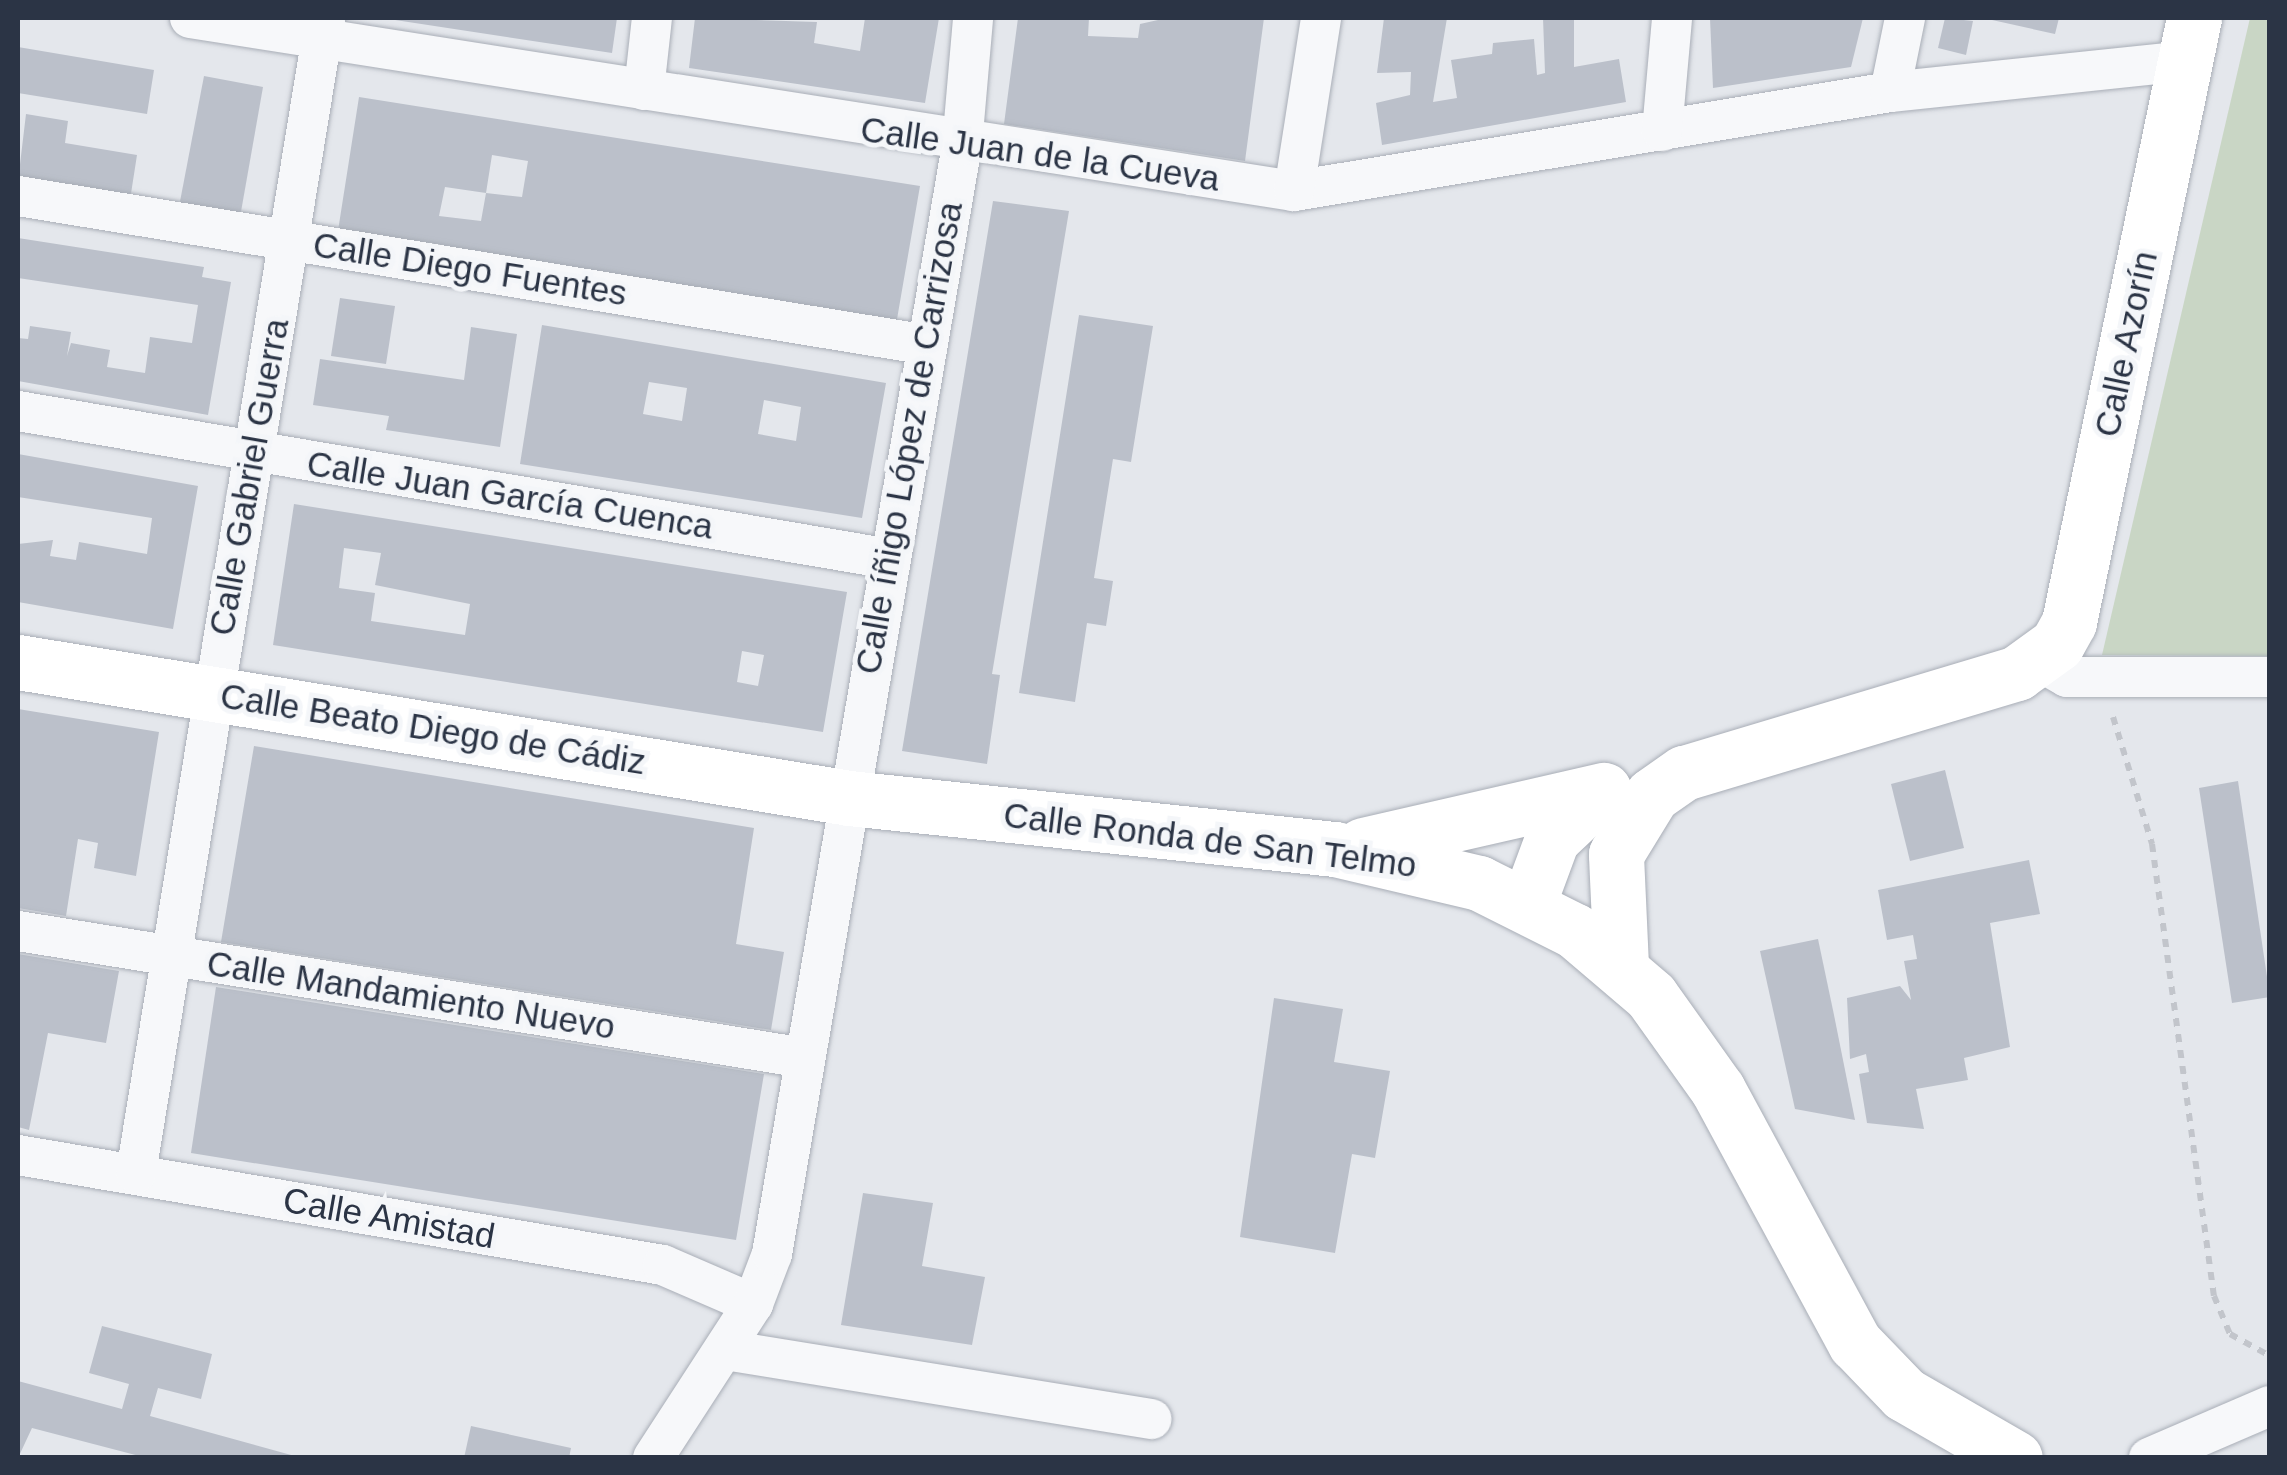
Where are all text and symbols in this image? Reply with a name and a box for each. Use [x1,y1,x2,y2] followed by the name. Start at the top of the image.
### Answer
[858,108,1222,200] street label: Calle Juan de la Cueva
[847,199,971,677] street label: Calle íñigo López de Carrizosa
[310,223,630,315] street label: Calle Diego Fuentes
[2086,246,2166,442] street label: Calle Azorín
[200,315,298,639] street label: Calle Gabriel Guerra
[304,442,716,548] street label: Calle Juan García Cuenca
[217,675,649,783] street label: Calle Beato Diego de Cádiz
[1001,794,1419,886] street label: Calle Ronda de San Telmo
[204,942,618,1048] street label: Calle Mandamiento Nuevo
[279,1179,499,1257] street label: Calle Amistad

